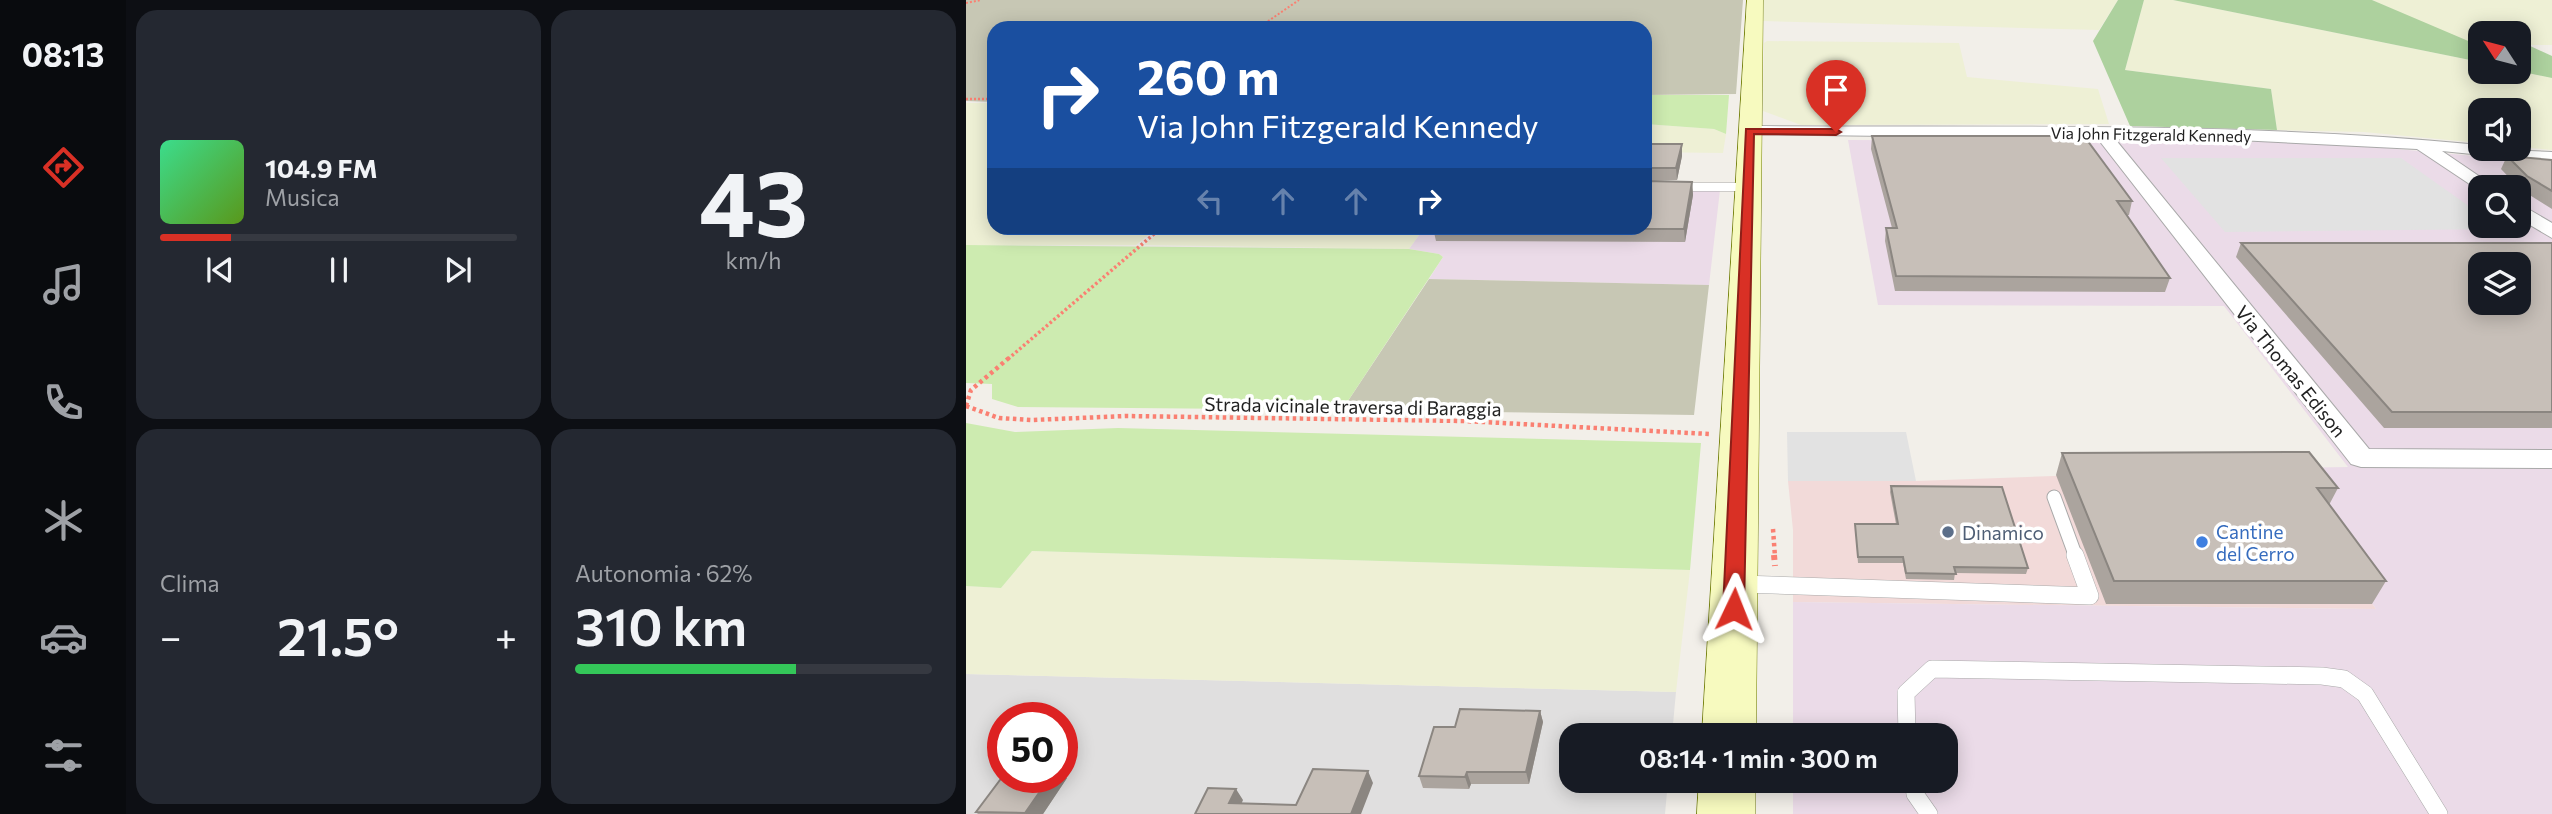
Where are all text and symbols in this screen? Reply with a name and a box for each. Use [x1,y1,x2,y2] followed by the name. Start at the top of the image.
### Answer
[2468,21,2530,84] north arrow
[2468,21,2531,315] map controls
[22,34,104,74] text: 08:13
[1137,45,1279,105] text: 260 m
[1022,49,1113,140] icon: right
[1806,60,1866,132] pin
[1817,71,1855,109] icon: arrive
[2468,98,2531,161] button: sound
[1137,105,1539,145] text: Via John Fitzgerald Kennedy
[2050,123,2252,145] street label: Via John Fitzgerald Kennedy
[39,143,88,192] icon: directions
[699,144,808,256] text: 43
[265,152,377,183] text: 104.9 FM
[2468,175,2531,238] button: search
[1191,182,1229,220] icon: left
[1264,182,1302,220] icon: ahead
[1337,182,1375,220] icon: ahead
[1410,182,1448,220] icon: right
[265,183,340,211] text: Musica
[726,246,781,274] text: km/h
[201,251,239,289] icon: previous
[320,251,358,289] icon: pause
[439,251,477,289] icon: next
[2468,252,2531,315] button: layers
[39,260,88,309] icon: music
[2231,301,2351,441] street label: Via Thomas Edison
[39,378,88,427] icon: phone
[1204,392,1502,420] street label: Strada vicinale traversa di Baraggia
[39,496,88,545] icon: climate
[2216,520,2295,565] place label: Cantine del Cerro
[1962,521,2044,544] place label: Dinamico
[1940,524,1956,540] marker: Dinamico
[2194,534,2210,550] marker: Cantine del Cerro
[575,559,753,587] text: Autonomia · 62%
[160,569,220,597] text: Clima
[1697,572,1771,646] position arrow
[575,593,747,657] text: 310 km
[277,603,399,667] text: 21.5°
[160,612,182,659] text: −
[495,612,517,659] text: +
[39,613,88,662] icon: car
[987,702,1078,793] speed limit sign: 50
[39,731,88,780] icon: filters
[1639,742,1878,773] text: 08:14 · 1 min · 300 m

